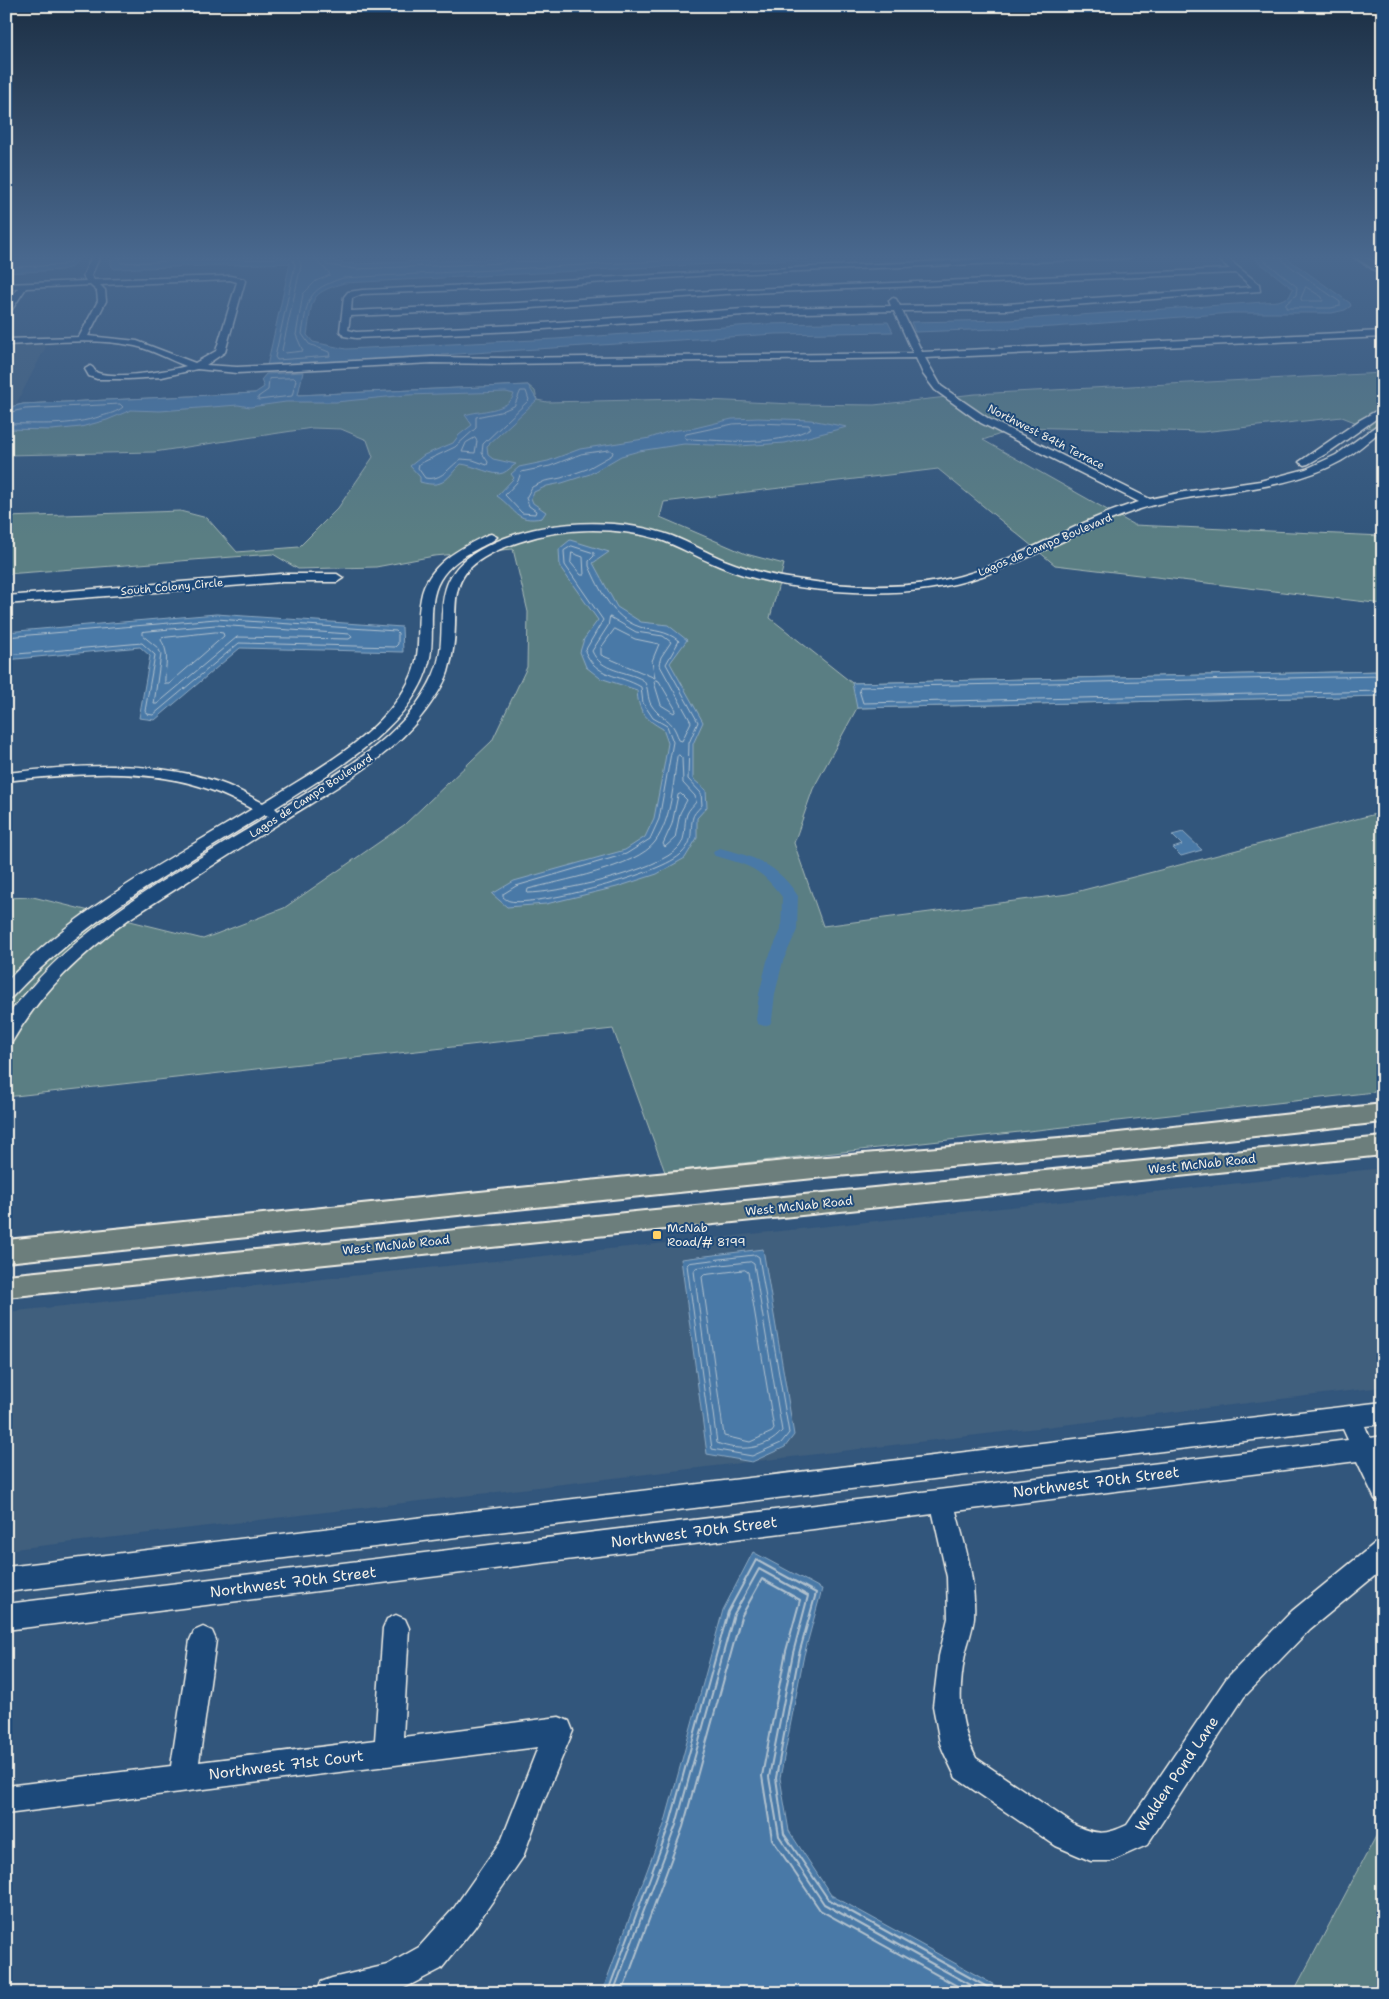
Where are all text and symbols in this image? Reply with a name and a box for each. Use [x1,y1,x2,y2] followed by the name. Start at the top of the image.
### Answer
[985,401,1107,473] street label: Northwest 84th Terrace
[976,510,1114,580] street label: Lagos de Campo Boulevard
[120,575,224,599] street label: South Colony Circle
[246,750,376,842] street label: Lagos de Campo Boulevard
[1148,1150,1257,1178] street label: West McNab Road
[745,1192,854,1220] street label: West McNab Road
[667,1220,746,1250] place label: McNab Road/# 8199
[651,1229,663,1241] marker: McNab Road/# 8199
[342,1231,451,1259] street label: West McNab Road
[1012,1462,1180,1502] street label: Northwest 70th Street
[610,1512,778,1552] street label: Northwest 70th Street
[209,1562,377,1602] street label: Northwest 70th Street
[1131,1712,1223,1836] street label: Walden Pond Lane
[207,1746,365,1784] street label: Northwest 71st Court

